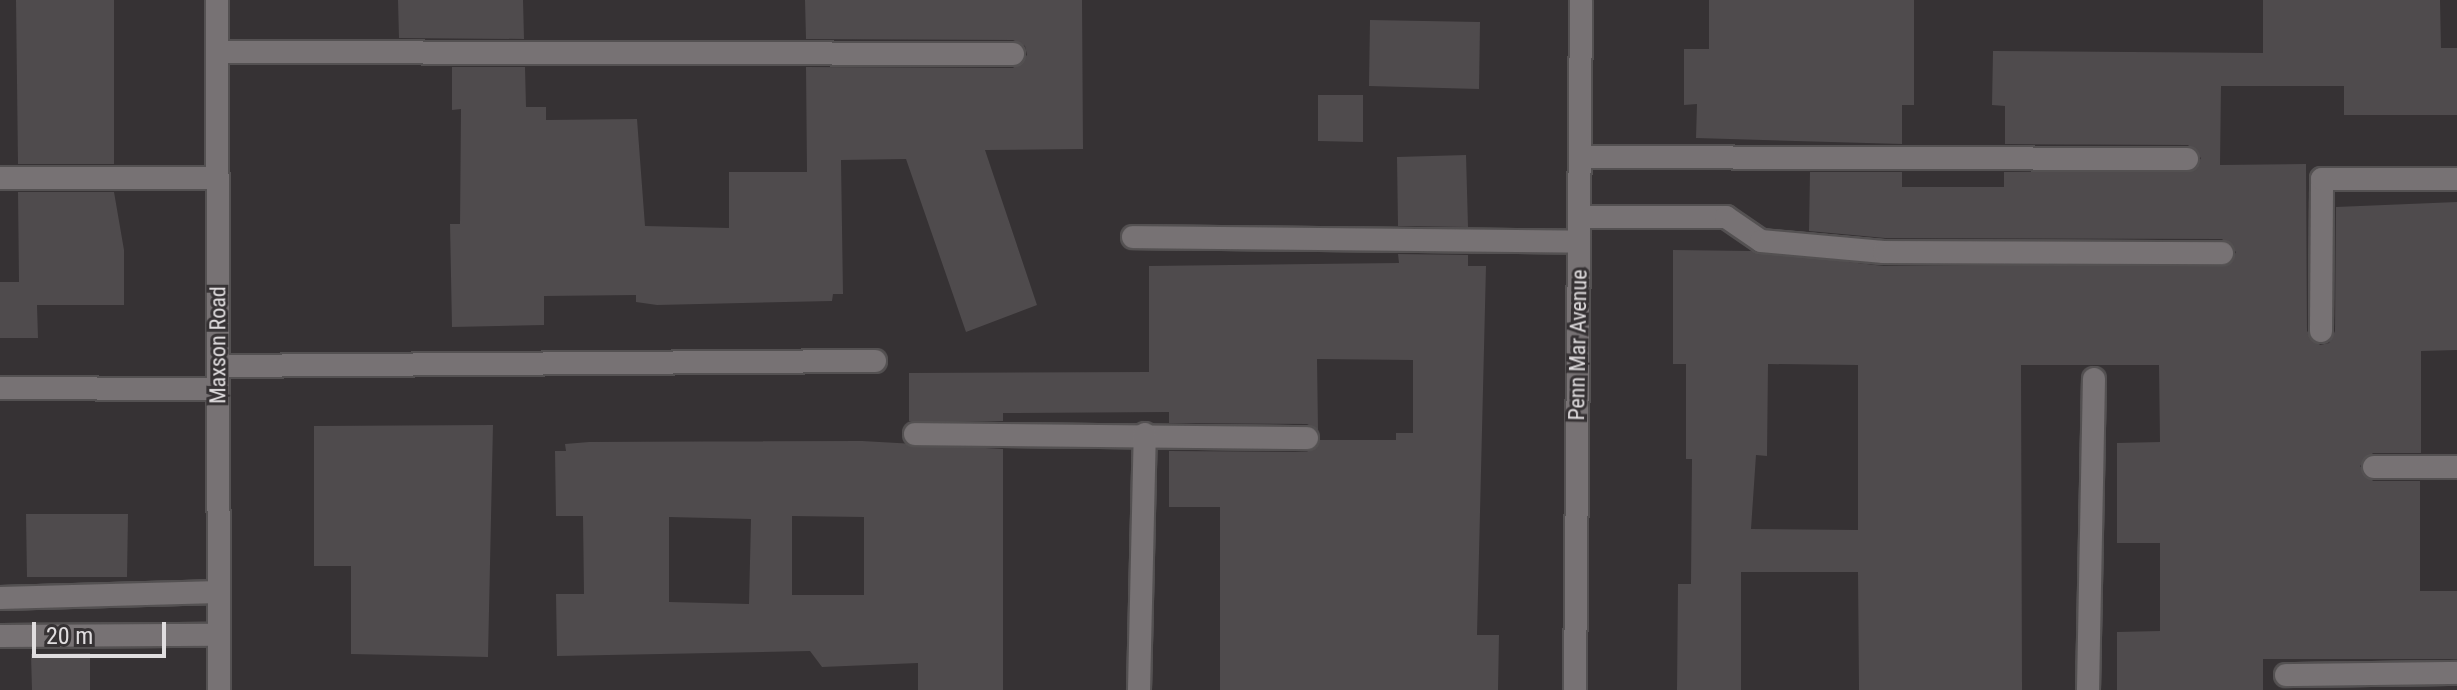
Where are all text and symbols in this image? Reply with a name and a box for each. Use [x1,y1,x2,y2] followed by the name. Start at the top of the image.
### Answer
[1563,269,1593,421] street label: Penn Mar Avenue
[205,286,231,404] street label: Maxson Road
[36,606,170,656] scale bar
[46,622,93,650] text: 20 m

